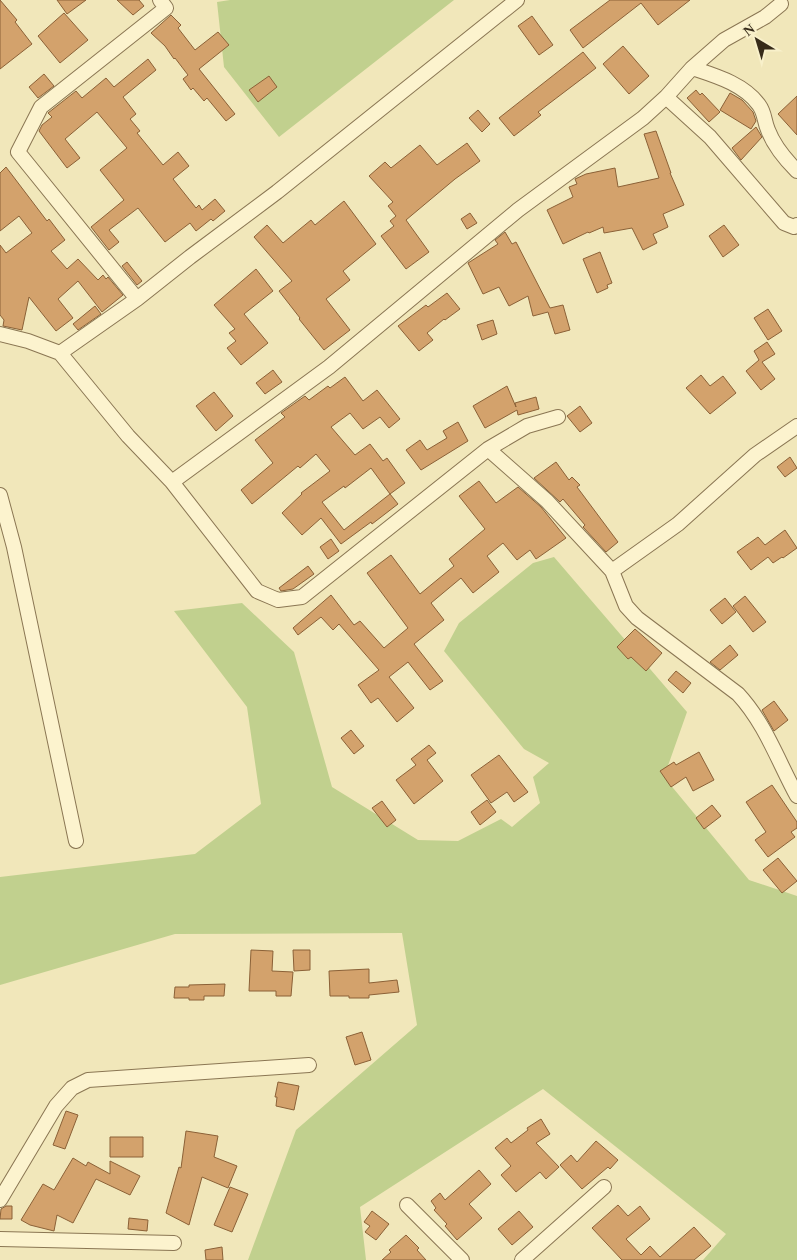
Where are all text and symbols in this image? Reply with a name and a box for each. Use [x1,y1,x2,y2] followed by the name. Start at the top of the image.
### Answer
[732,15,782,65] north arrow
[741,21,758,39] text: N

